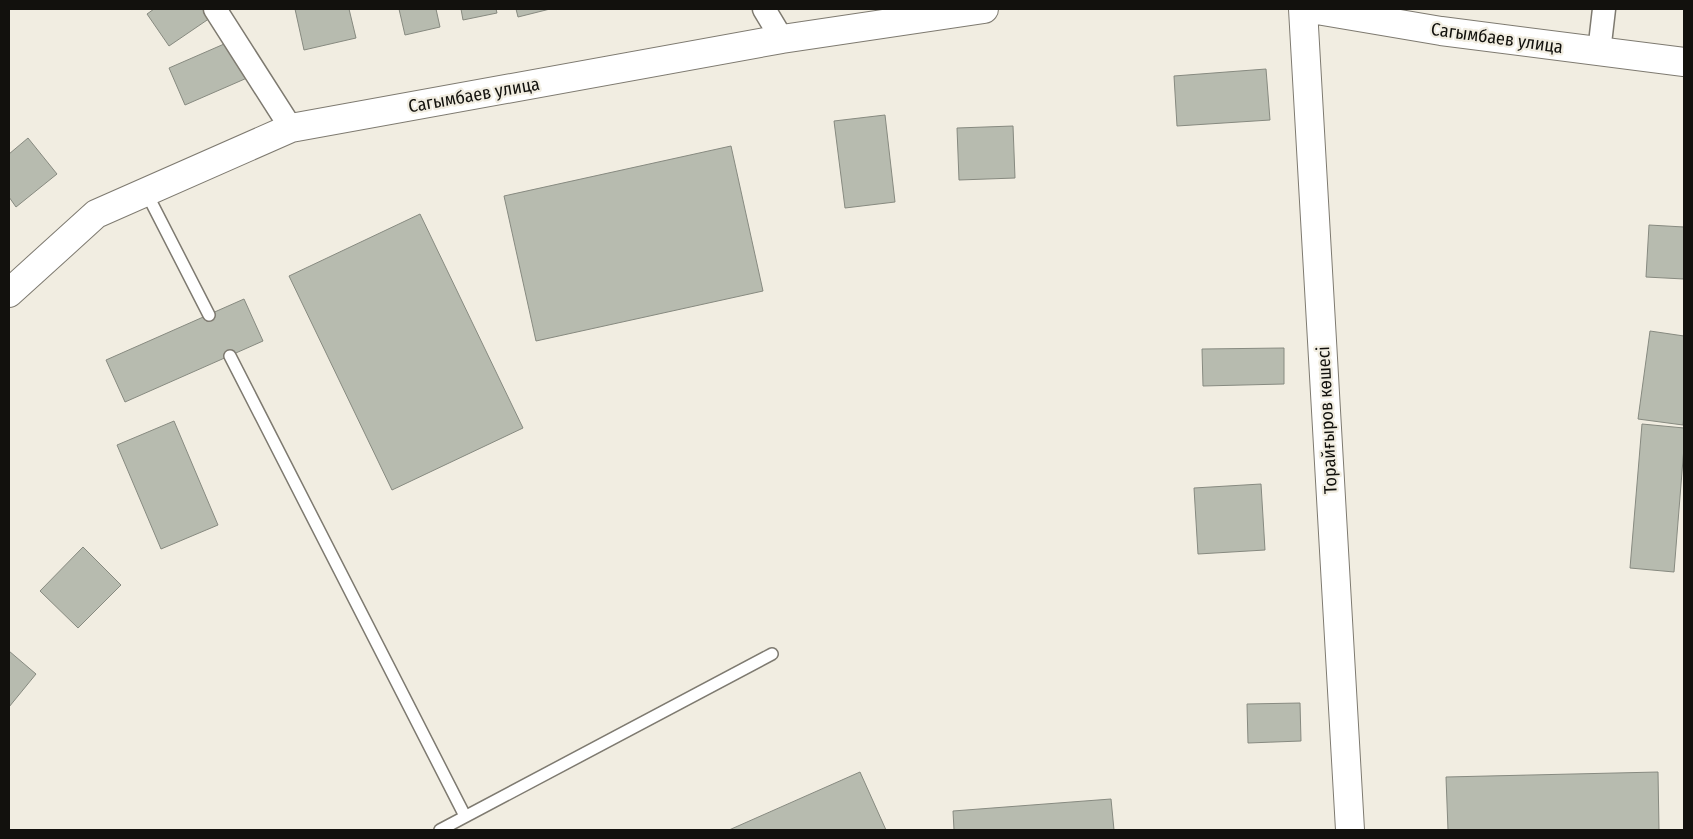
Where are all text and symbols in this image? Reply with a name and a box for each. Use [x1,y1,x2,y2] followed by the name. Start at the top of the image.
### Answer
[1430,18,1565,58] street label: Сагымбаев улица
[407,73,542,117] street label: Сагымбаев улица
[1312,346,1342,494] street label: Торайғыров көшесі

